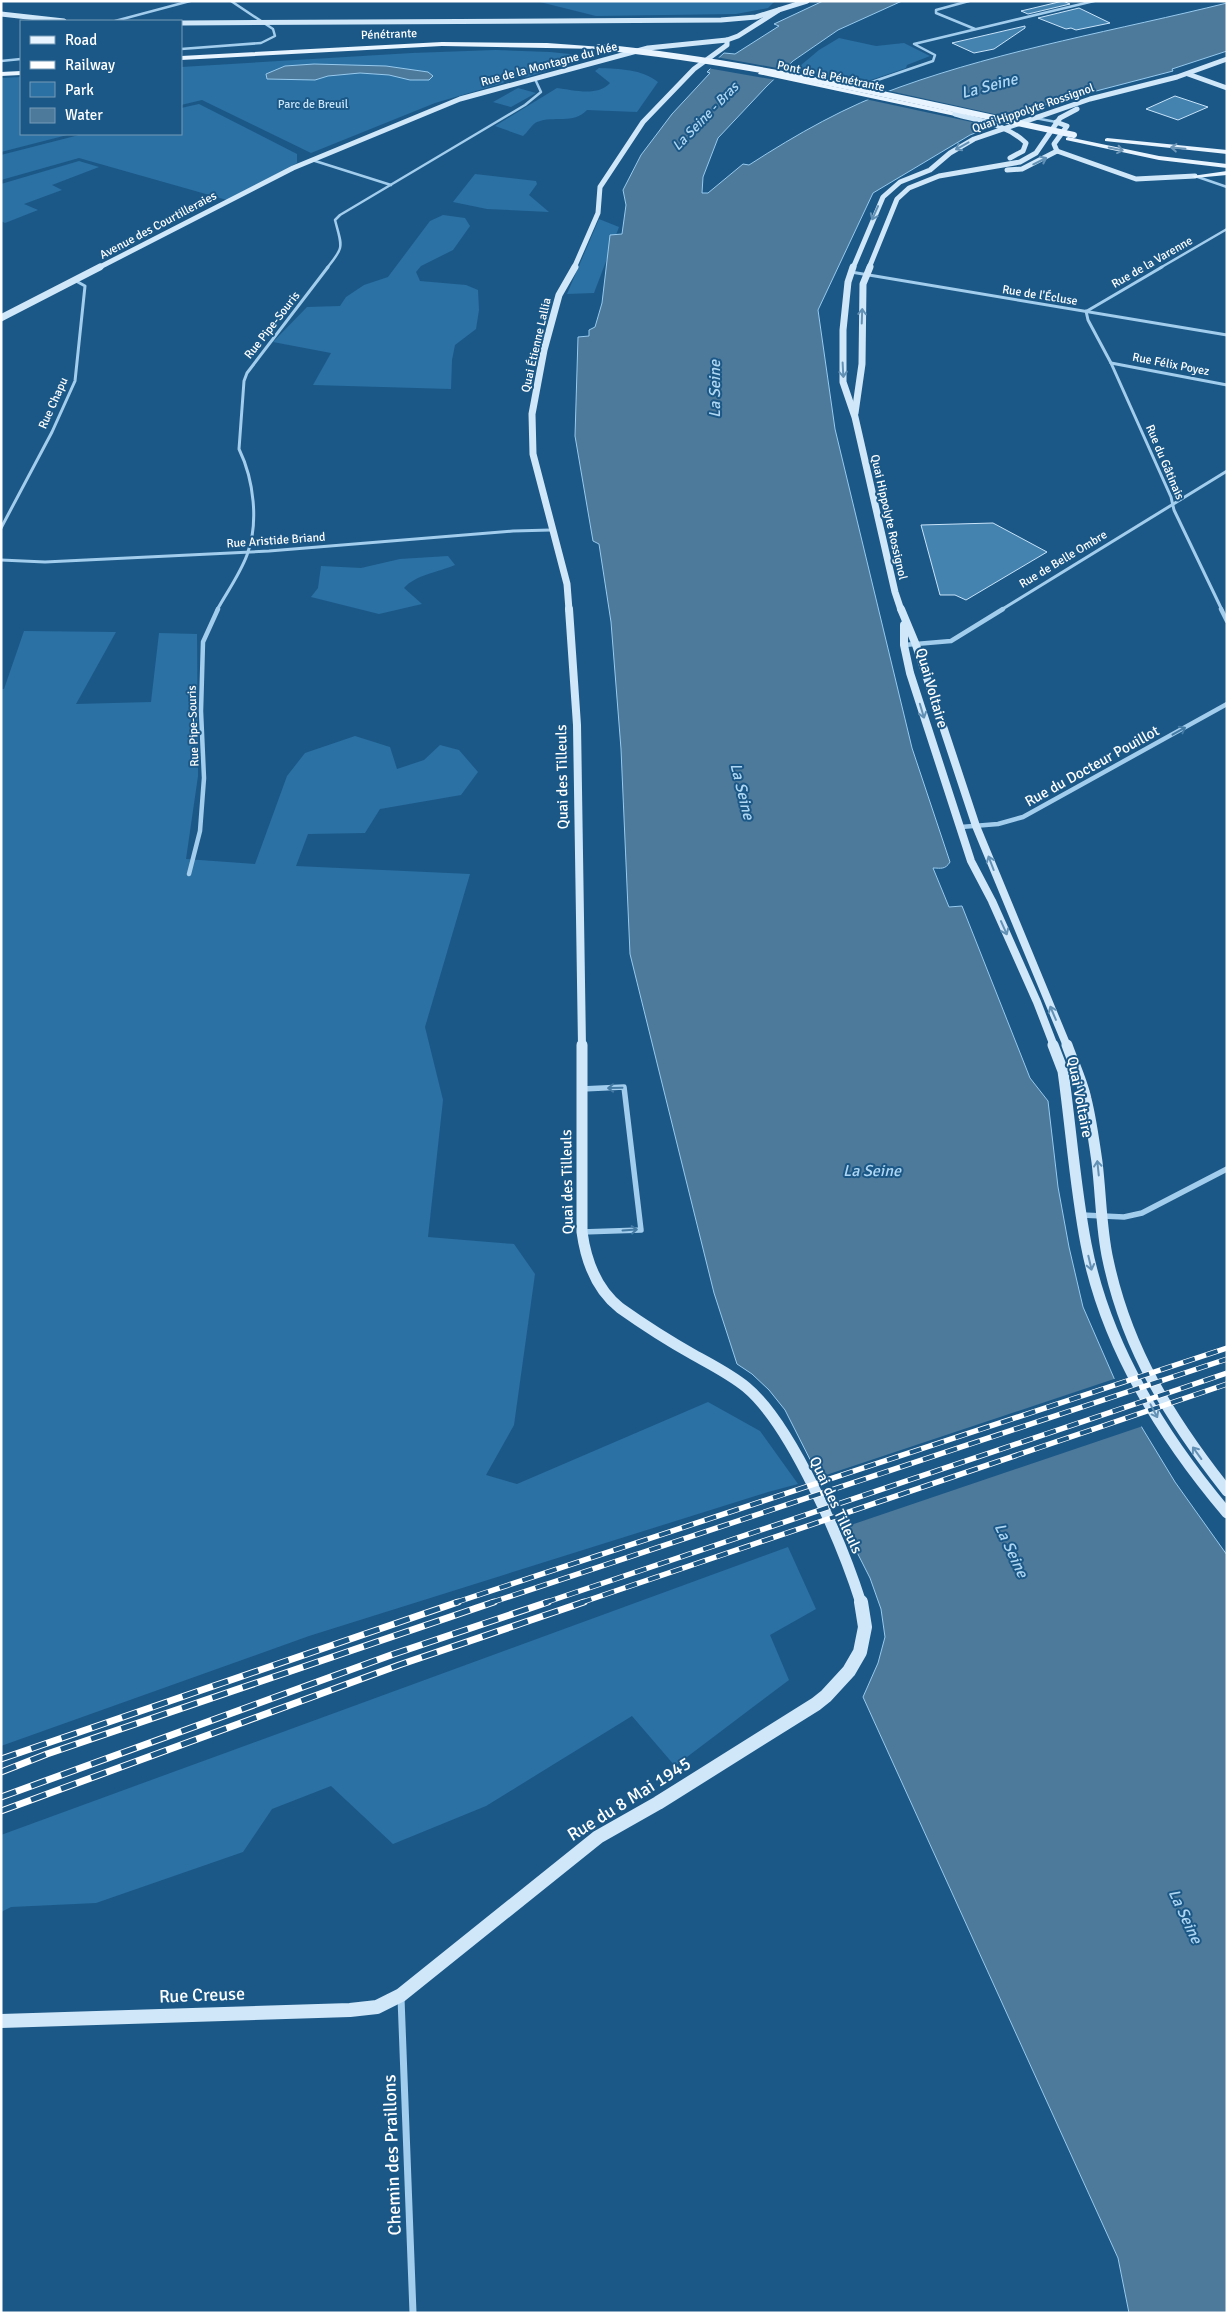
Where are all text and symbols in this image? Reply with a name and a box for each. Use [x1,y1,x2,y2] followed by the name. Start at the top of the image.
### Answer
[20,20,182,135] legend
[361,26,417,43] street label: Pénétrante
[65,31,97,49] text: Road
[479,39,619,90] street label: Rue de la Montagne du Mée
[65,56,115,74] text: Railway
[776,58,886,95] street label: Pont de la Pénétrante
[959,69,1021,103] water label: La Seine
[669,77,743,154] water label: La Seine - Bras
[970,80,1097,136] street label: Quai Hippolyte Rossignol
[65,81,94,99] text: Park
[278,97,349,112] park label: Parc de Breuil
[65,106,103,124] text: Water
[956,141,970,151] one-way arrow
[1170,144,1186,153] one-way arrow
[1108,145,1124,154] one-way arrow
[1032,155,1047,165] one-way arrow
[97,188,219,263] street label: Avenue des Courtilleraies
[870,205,880,220] one-way arrow
[1109,233,1195,292] street label: Rue de la Varenne
[1001,282,1079,309] street label: Rue de l'Écluse
[241,289,303,362] street label: Rue Pipe-Souris
[518,296,555,394] street label: Quai Étienne Lallia
[857,308,867,324] one-way arrow
[1131,350,1211,379] street label: Rue Félix Poyez
[705,359,725,418] water label: La Seine
[838,362,847,378] one-way arrow
[35,375,71,431] street label: Rue Chapu
[1142,422,1187,502] street label: Rue du Gâtinais
[867,453,910,582] street label: Quai Hippolyte Rossignol
[1017,527,1110,592] street label: Rue de Belle Ombre
[226,530,326,551] street label: Rue Aristide Briand
[912,646,952,730] street label: Quai Voltaire
[185,685,202,767] street label: Rue Pipe-Souris
[917,702,927,718] one-way arrow
[1022,722,1162,810] street label: Rue du Docteur Pouillot
[552,724,572,830] street label: Quai des Tilleuls
[1171,725,1185,735] one-way arrow
[725,761,759,823] water label: La Seine
[986,855,995,871] one-way arrow
[999,920,1009,935] one-way arrow
[1048,1006,1057,1021] one-way arrow
[1063,1055,1097,1139] street label: Quai Voltaire
[608,1083,624,1093] one-way arrow
[557,1129,577,1235] street label: Quai des Tilleuls
[1093,1160,1102,1176] one-way arrow
[843,1161,902,1181] water label: La Seine
[622,1226,638,1235] one-way arrow
[1086,1254,1095,1270] one-way arrow
[1149,1404,1159,1419] one-way arrow
[1192,1446,1202,1460] one-way arrow
[806,1454,867,1557] street label: Quai des Tilleuls
[990,1520,1033,1582] water label: La Seine
[563,1752,695,1846] street label: Rue du 8 Mai 1945
[1164,1886,1207,1948] water label: La Seine
[159,1983,245,2007] street label: Rue Creuse
[378,2074,406,2236] street label: Chemin des Praillons

